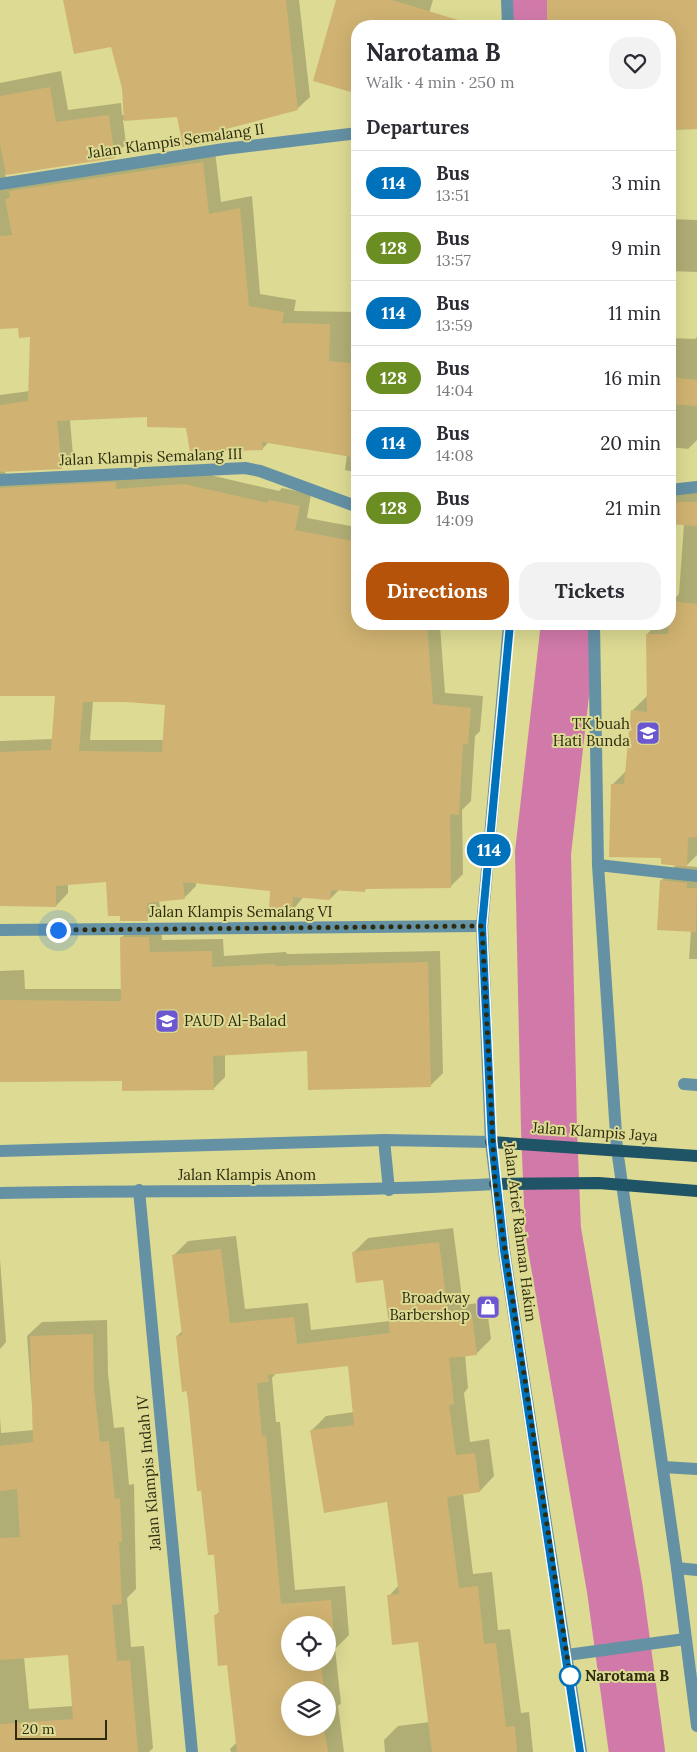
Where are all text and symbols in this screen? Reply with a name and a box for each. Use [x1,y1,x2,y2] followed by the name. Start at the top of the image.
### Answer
[366,37,501,68] text: Narotama B
[609,37,661,89] button: heart
[366,72,514,92] text: Walk · 4 min · 250 m
[366,115,469,139] text: Departures
[85,119,266,162] street label: Jalan Klampis Semalang II
[436,161,469,185] text: Bus
[381,171,406,194] text: 114
[612,171,661,195] text: 3 min
[436,185,469,205] text: 13:51
[436,226,469,250] text: Bus
[380,236,407,259] text: 128
[611,236,661,260] text: 9 min
[436,250,471,270] text: 13:57
[436,291,469,315] text: Bus
[381,301,406,324] text: 114
[608,301,661,325] text: 11 min
[436,315,473,335] text: 13:59
[436,356,469,380] text: Bus
[380,366,407,389] text: 128
[604,366,661,390] text: 16 min
[436,380,473,400] text: 14:04
[436,421,469,445] text: Bus
[381,431,406,454] text: 114
[600,431,661,455] text: 20 min
[58,444,243,469] street label: Jalan Klampis Semalang III
[436,445,473,465] text: 14:08
[436,486,469,510] text: Bus
[380,496,407,519] text: 128
[605,496,661,520] text: 21 min
[436,510,474,530] text: 14:09
[366,562,509,620] button: Directions
[519,562,661,620] button: Tickets
[553,714,630,750] place label: TK buah Hati Bunda
[635,720,661,746] school or university icon: TK buah Hati Bunda
[460,834,518,866] line badge: 114
[477,838,501,861] text: 114
[148,902,333,921] street label: Jalan Klampis Semalang VI
[46,918,71,943] your location
[154,1008,180,1034] school or university icon: PAUD Al-Balad
[184,1011,287,1030] place label: PAUD Al-Balad
[530,1118,659,1145] street label: Jalan Klampis Jaya
[500,1140,541,1323] street label: Jalan Arief Rahman Hakim
[177,1165,316,1184] street label: Jalan Klampis Anom
[389,1288,470,1324] place label: Broadway Barbershop
[475,1294,501,1320] shop icon: Broadway Barbershop
[132,1393,165,1553] street label: Jalan Klampis Indah IV
[281,1616,336,1736] map controls
[281,1616,336,1671] button: locate
[559,1665,581,1687] marker: Narotama B
[585,1666,669,1685] place label: Narotama B
[281,1681,336,1736] button: layers
[15,1717,108,1740] scale bar
[22,1720,54,1738] text: 20 m

